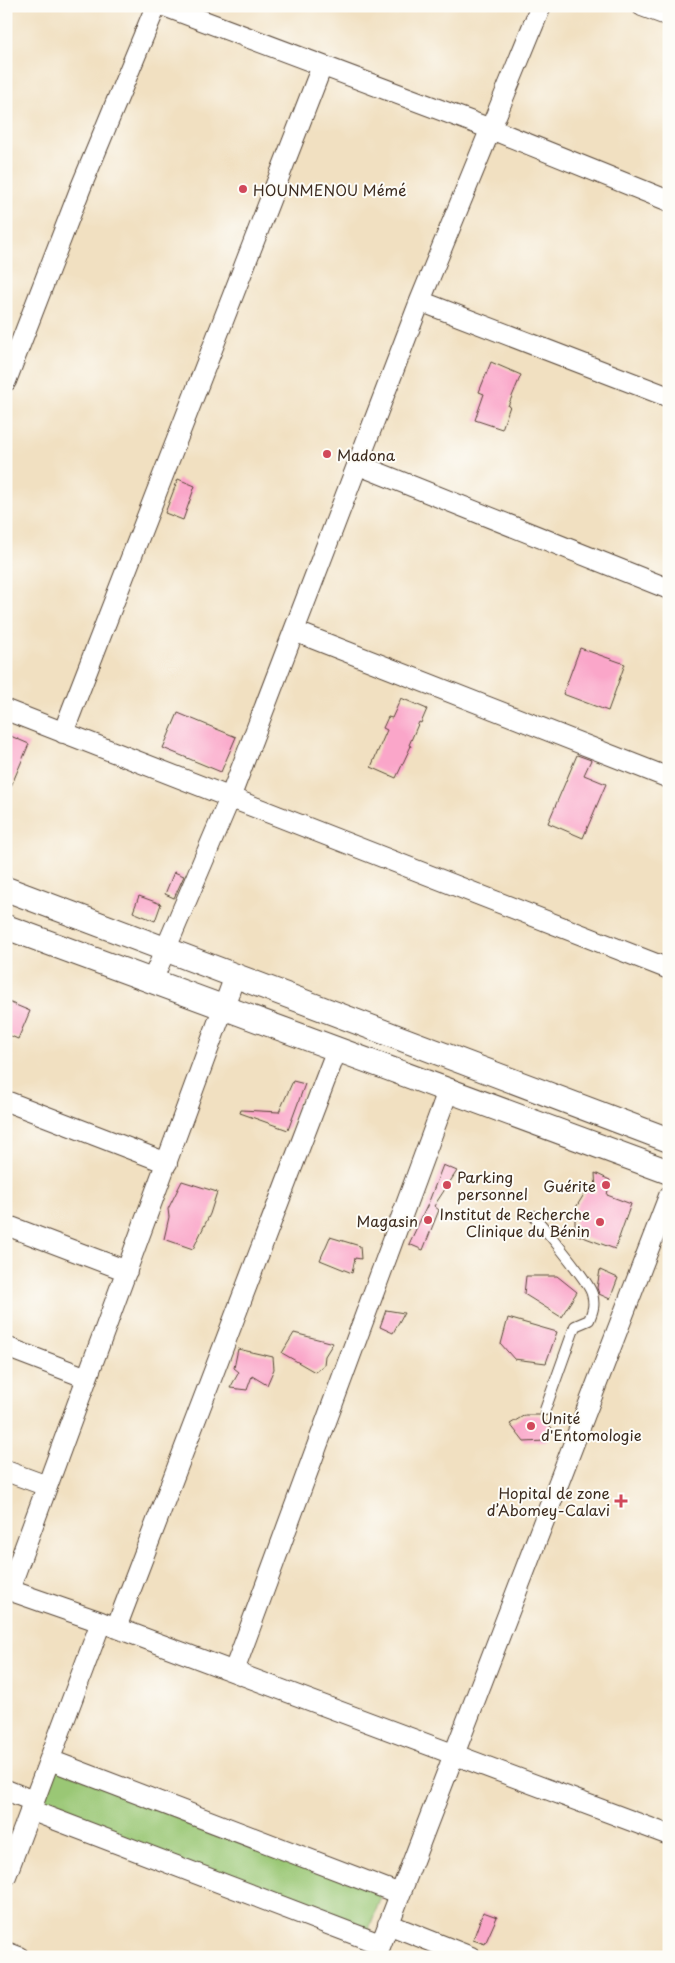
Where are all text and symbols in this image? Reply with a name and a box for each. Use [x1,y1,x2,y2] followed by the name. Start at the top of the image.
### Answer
[253,178,406,201] place label: HOUNMENOU Mémé
[237,183,249,195] marker: HOUNMENOU Mémé
[337,443,396,466] place label: Madona
[321,448,333,460] marker: Madona
[457,1165,528,1205] place label: Parking personnel
[543,1174,596,1197] place label: Guérite
[441,1179,453,1191] marker: Parking personnel
[600,1179,612,1191] marker: Guérite
[440,1202,590,1242] place label: Institut de Recherche Clinique du Bénin
[356,1209,418,1232] place label: Magasin
[422,1214,434,1226] marker: Magasin
[594,1216,606,1228] marker: Institut de Recherche Clinique du Bénin
[541,1406,642,1446] place label: Unité d'Entomologie
[525,1420,537,1432] marker: Unité d'Entomologie
[487,1481,610,1521] place label: Hopital de zone d’Abomey-Calavi
[614,1494,628,1508] marker: Hopital de zone d’Abomey-Calavi

